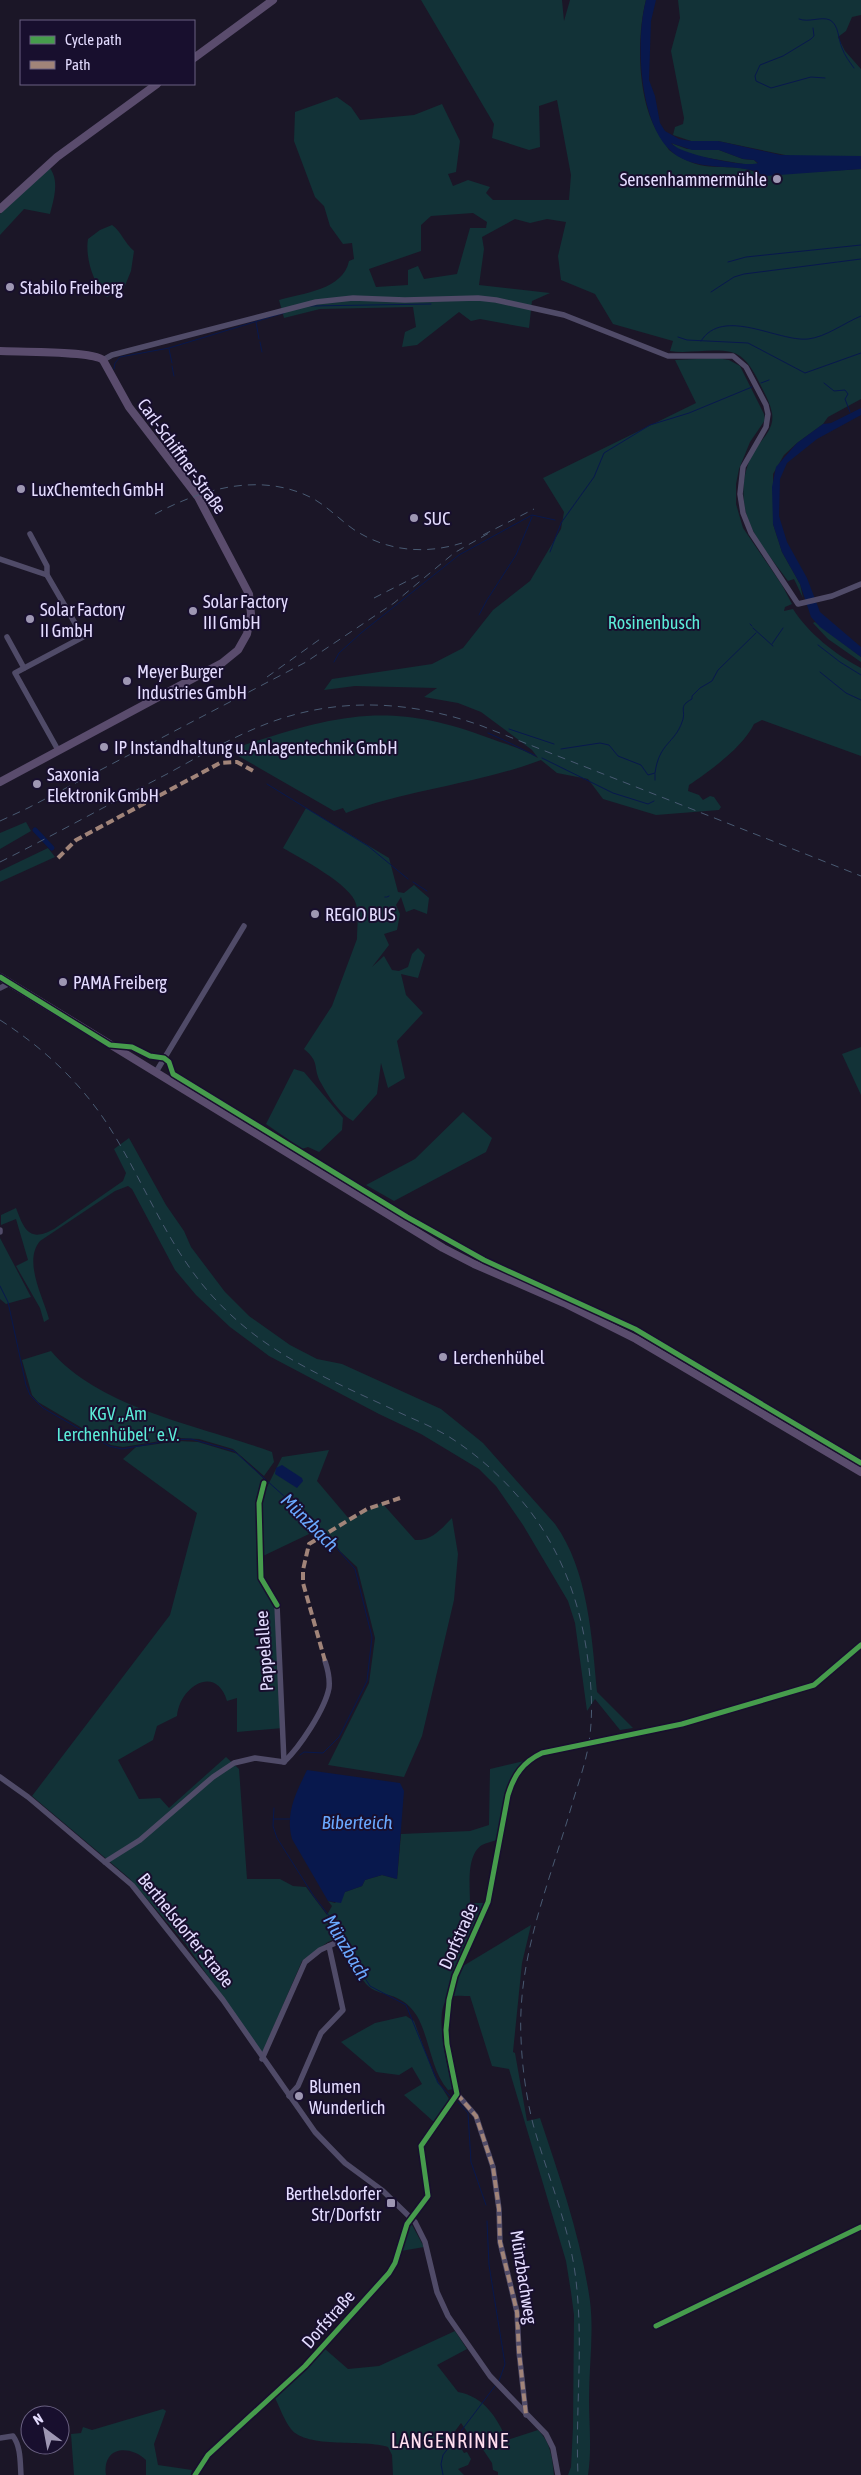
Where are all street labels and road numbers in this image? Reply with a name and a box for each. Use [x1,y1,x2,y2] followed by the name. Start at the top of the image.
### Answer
[133,394,231,518] street label: Carl-Schiffner-Straße
[251,1610,277,1692] street label: Pappelallee
[134,1869,238,1991] street label: Berthelsdorfer Straße
[434,1900,482,1972] street label: Dorfstraße
[506,2229,542,2326] street label: Münzbachweg
[297,2286,359,2352] street label: Dorfstraße

